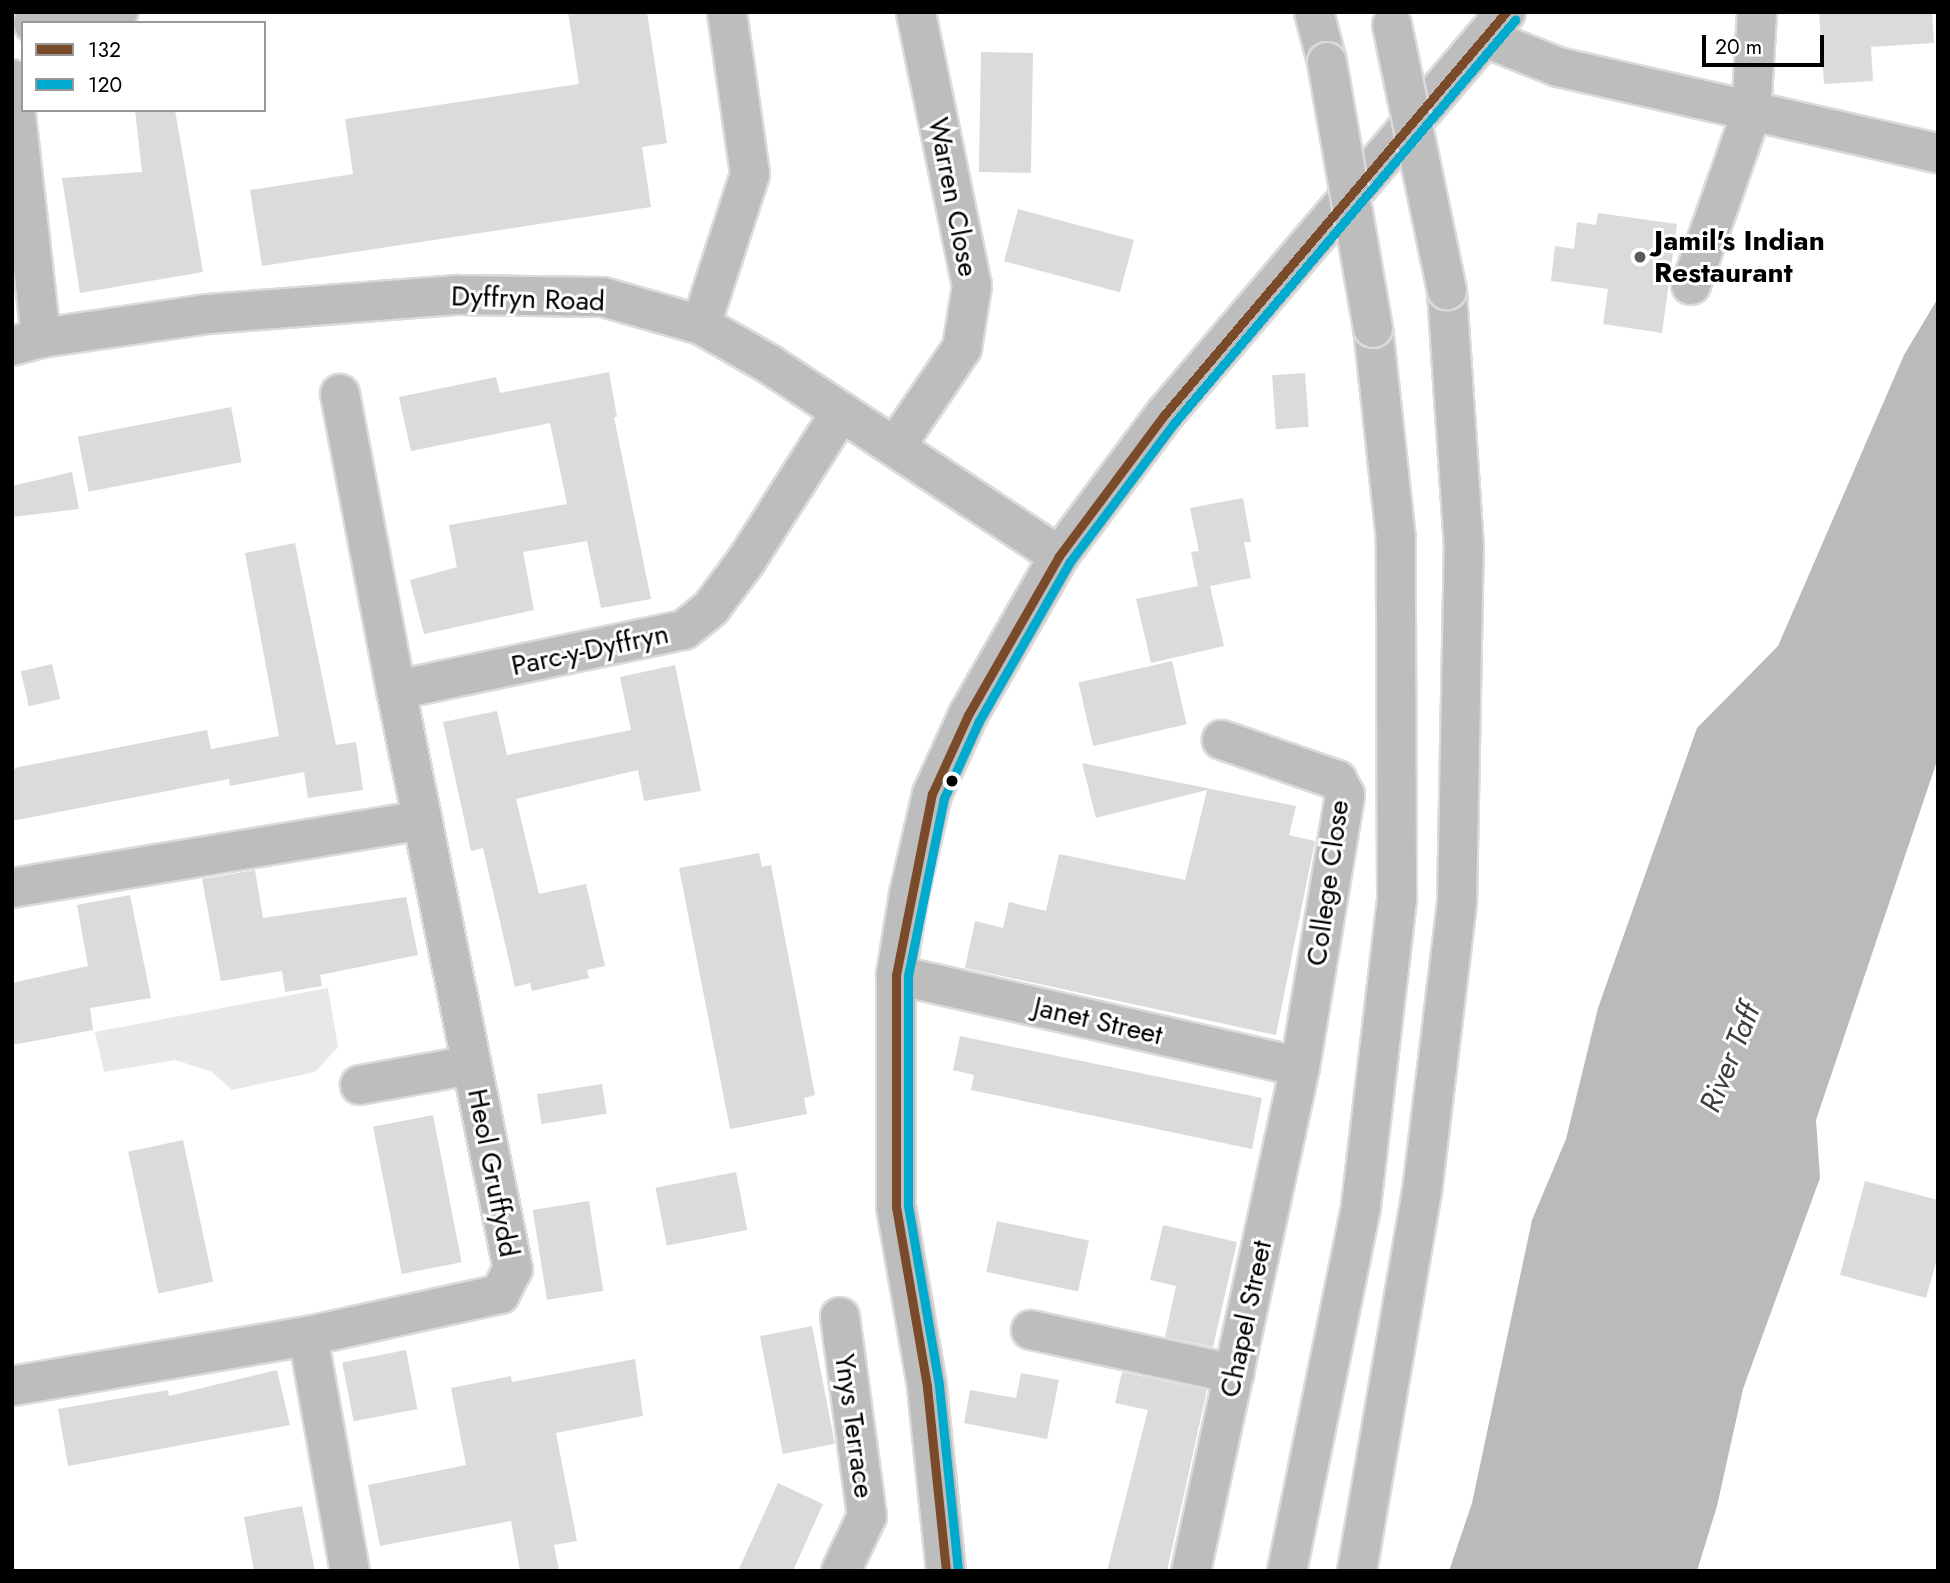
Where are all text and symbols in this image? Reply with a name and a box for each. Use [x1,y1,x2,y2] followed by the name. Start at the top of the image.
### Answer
[21,21,266,112] legend
[1705,21,1828,65] scale bar
[1715,32,1762,62] text: 20 m
[88,35,121,65] text: 132
[88,70,122,100] text: 120
[921,115,985,279] street label: Warren Close
[1654,224,1825,290] place label: Jamil's Indian Restaurant
[1632,249,1648,265] marker: Jamil's Indian Restaurant
[450,280,606,318] street label: Dyffryn Road
[508,617,672,683] street label: Parc-y-Dyffryn
[945,774,959,788] unlabelled marker
[1300,798,1356,968] street label: College Close
[1030,990,1166,1052] street label: Janet Street
[1692,998,1768,1118] water label: River Taff
[460,1086,526,1260] street label: Heol Gruffydd
[1213,1238,1279,1400] street label: Chapel Street
[827,1352,881,1500] street label: Ynys Terrace

